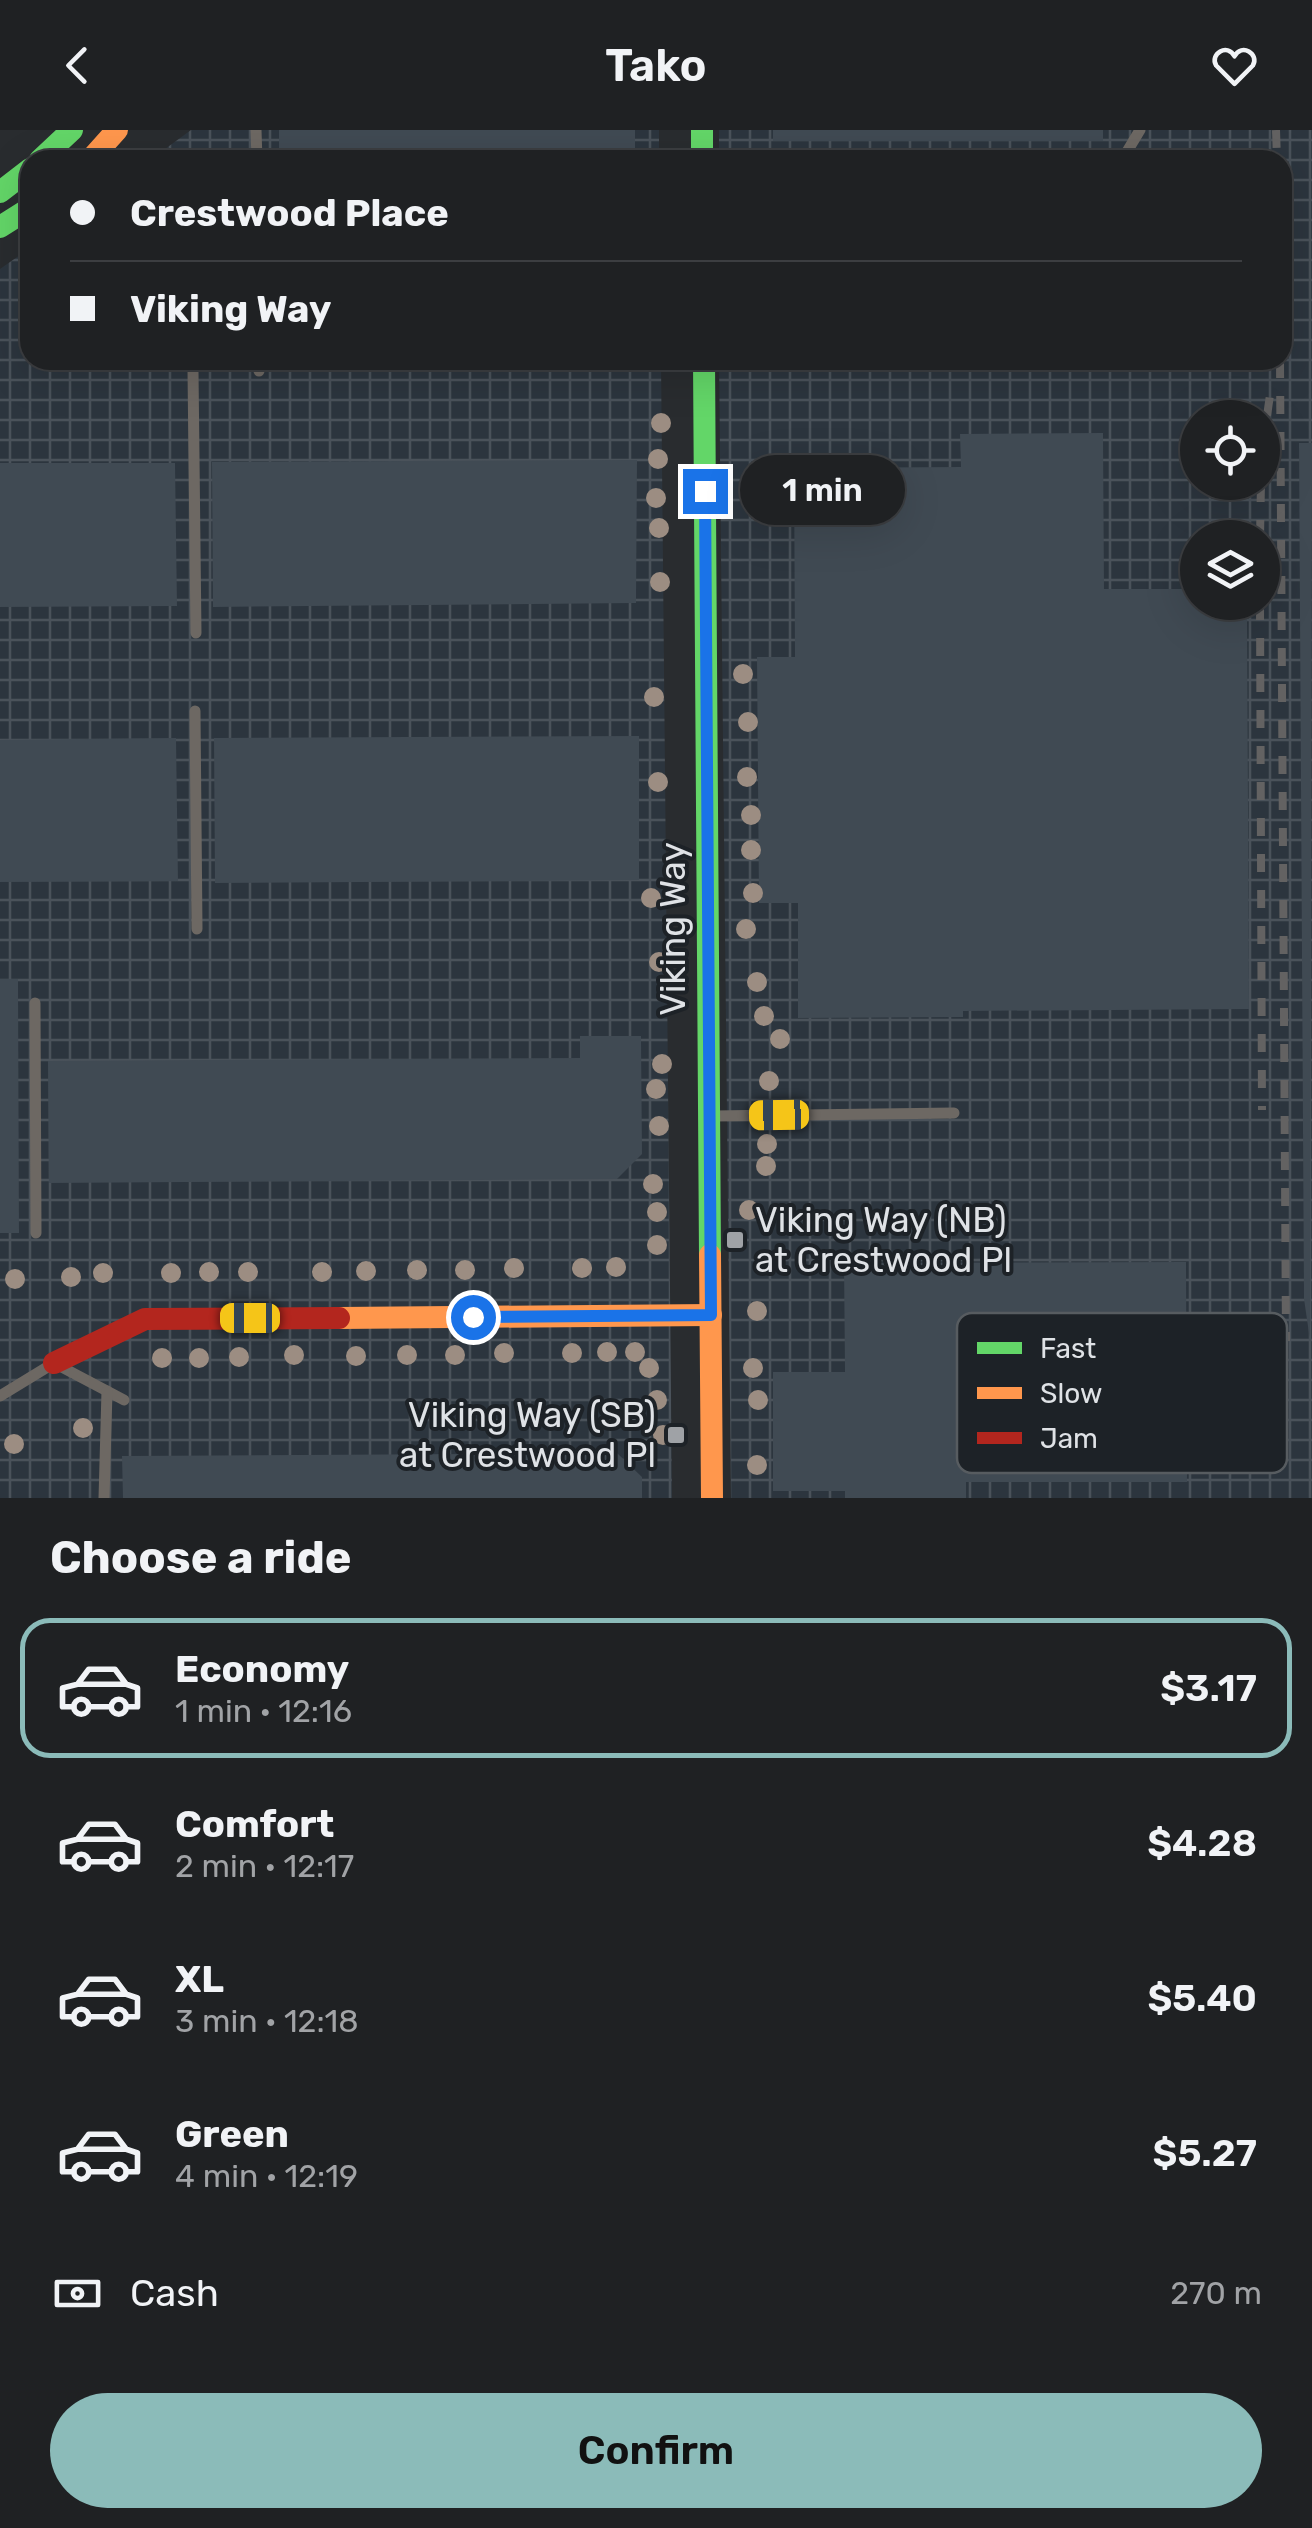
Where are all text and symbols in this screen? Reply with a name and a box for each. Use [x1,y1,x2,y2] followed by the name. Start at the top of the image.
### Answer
[50,38,105,93] icon: back
[1207,38,1262,93] icon: heart
[605,39,707,92] text: Tako
[130,190,449,236] text: Crestwood Place
[130,286,332,332] text: Viking Way
[1180,400,1280,620] map controls
[1180,400,1280,500] button: locate
[740,456,905,526] callout: 1 min
[683,469,728,514] route end
[782,471,863,509] text: 1 min
[1180,520,1280,620] button: layers
[652,842,694,1016] street label: Viking Way
[749,1099,809,1131] car
[755,1199,1012,1281] place label: Viking Way (NB) at Crestwood Pl
[724,1229,746,1251] marker: Viking Way (NB) at Crestwood Pl
[451,1295,496,1340] route start
[220,1303,280,1333] car
[957,1313,1287,1473] legend
[1040,1332,1096,1365] text: Fast
[1040,1377,1102,1410] text: Slow
[399,1394,656,1476] place label: Viking Way (SB) at Crestwood Pl
[1040,1422,1098,1455] text: Jam
[665,1424,687,1446] marker: Viking Way (SB) at Crestwood Pl
[50,1531,352,1584] text: Choose a ride
[55,1643,145,1733] icon: car
[175,1646,349,1692] text: Economy
[1160,1665,1257,1711] text: $3.17
[175,1692,352,1730] text: 1 min · 12:16
[55,1798,145,1888] icon: car
[175,1801,334,1847] text: Comfort
[1147,1820,1257,1866] text: $4.28
[175,1847,354,1885] text: 2 min · 12:17
[55,1953,145,2043] icon: car
[175,1956,224,2002] text: XL
[1147,1975,1257,2021] text: $5.40
[175,2002,359,2040] text: 3 min · 12:18
[55,2108,145,2198] icon: car
[175,2111,289,2157] text: Green
[1153,2130,1257,2176] text: $5.27
[175,2157,358,2195] text: 4 min · 12:19
[50,2266,105,2321] icon: cash
[130,2270,219,2316] text: Cash
[1170,2274,1262,2312] text: 270 m
[50,2393,1262,2508] button: Confirm

